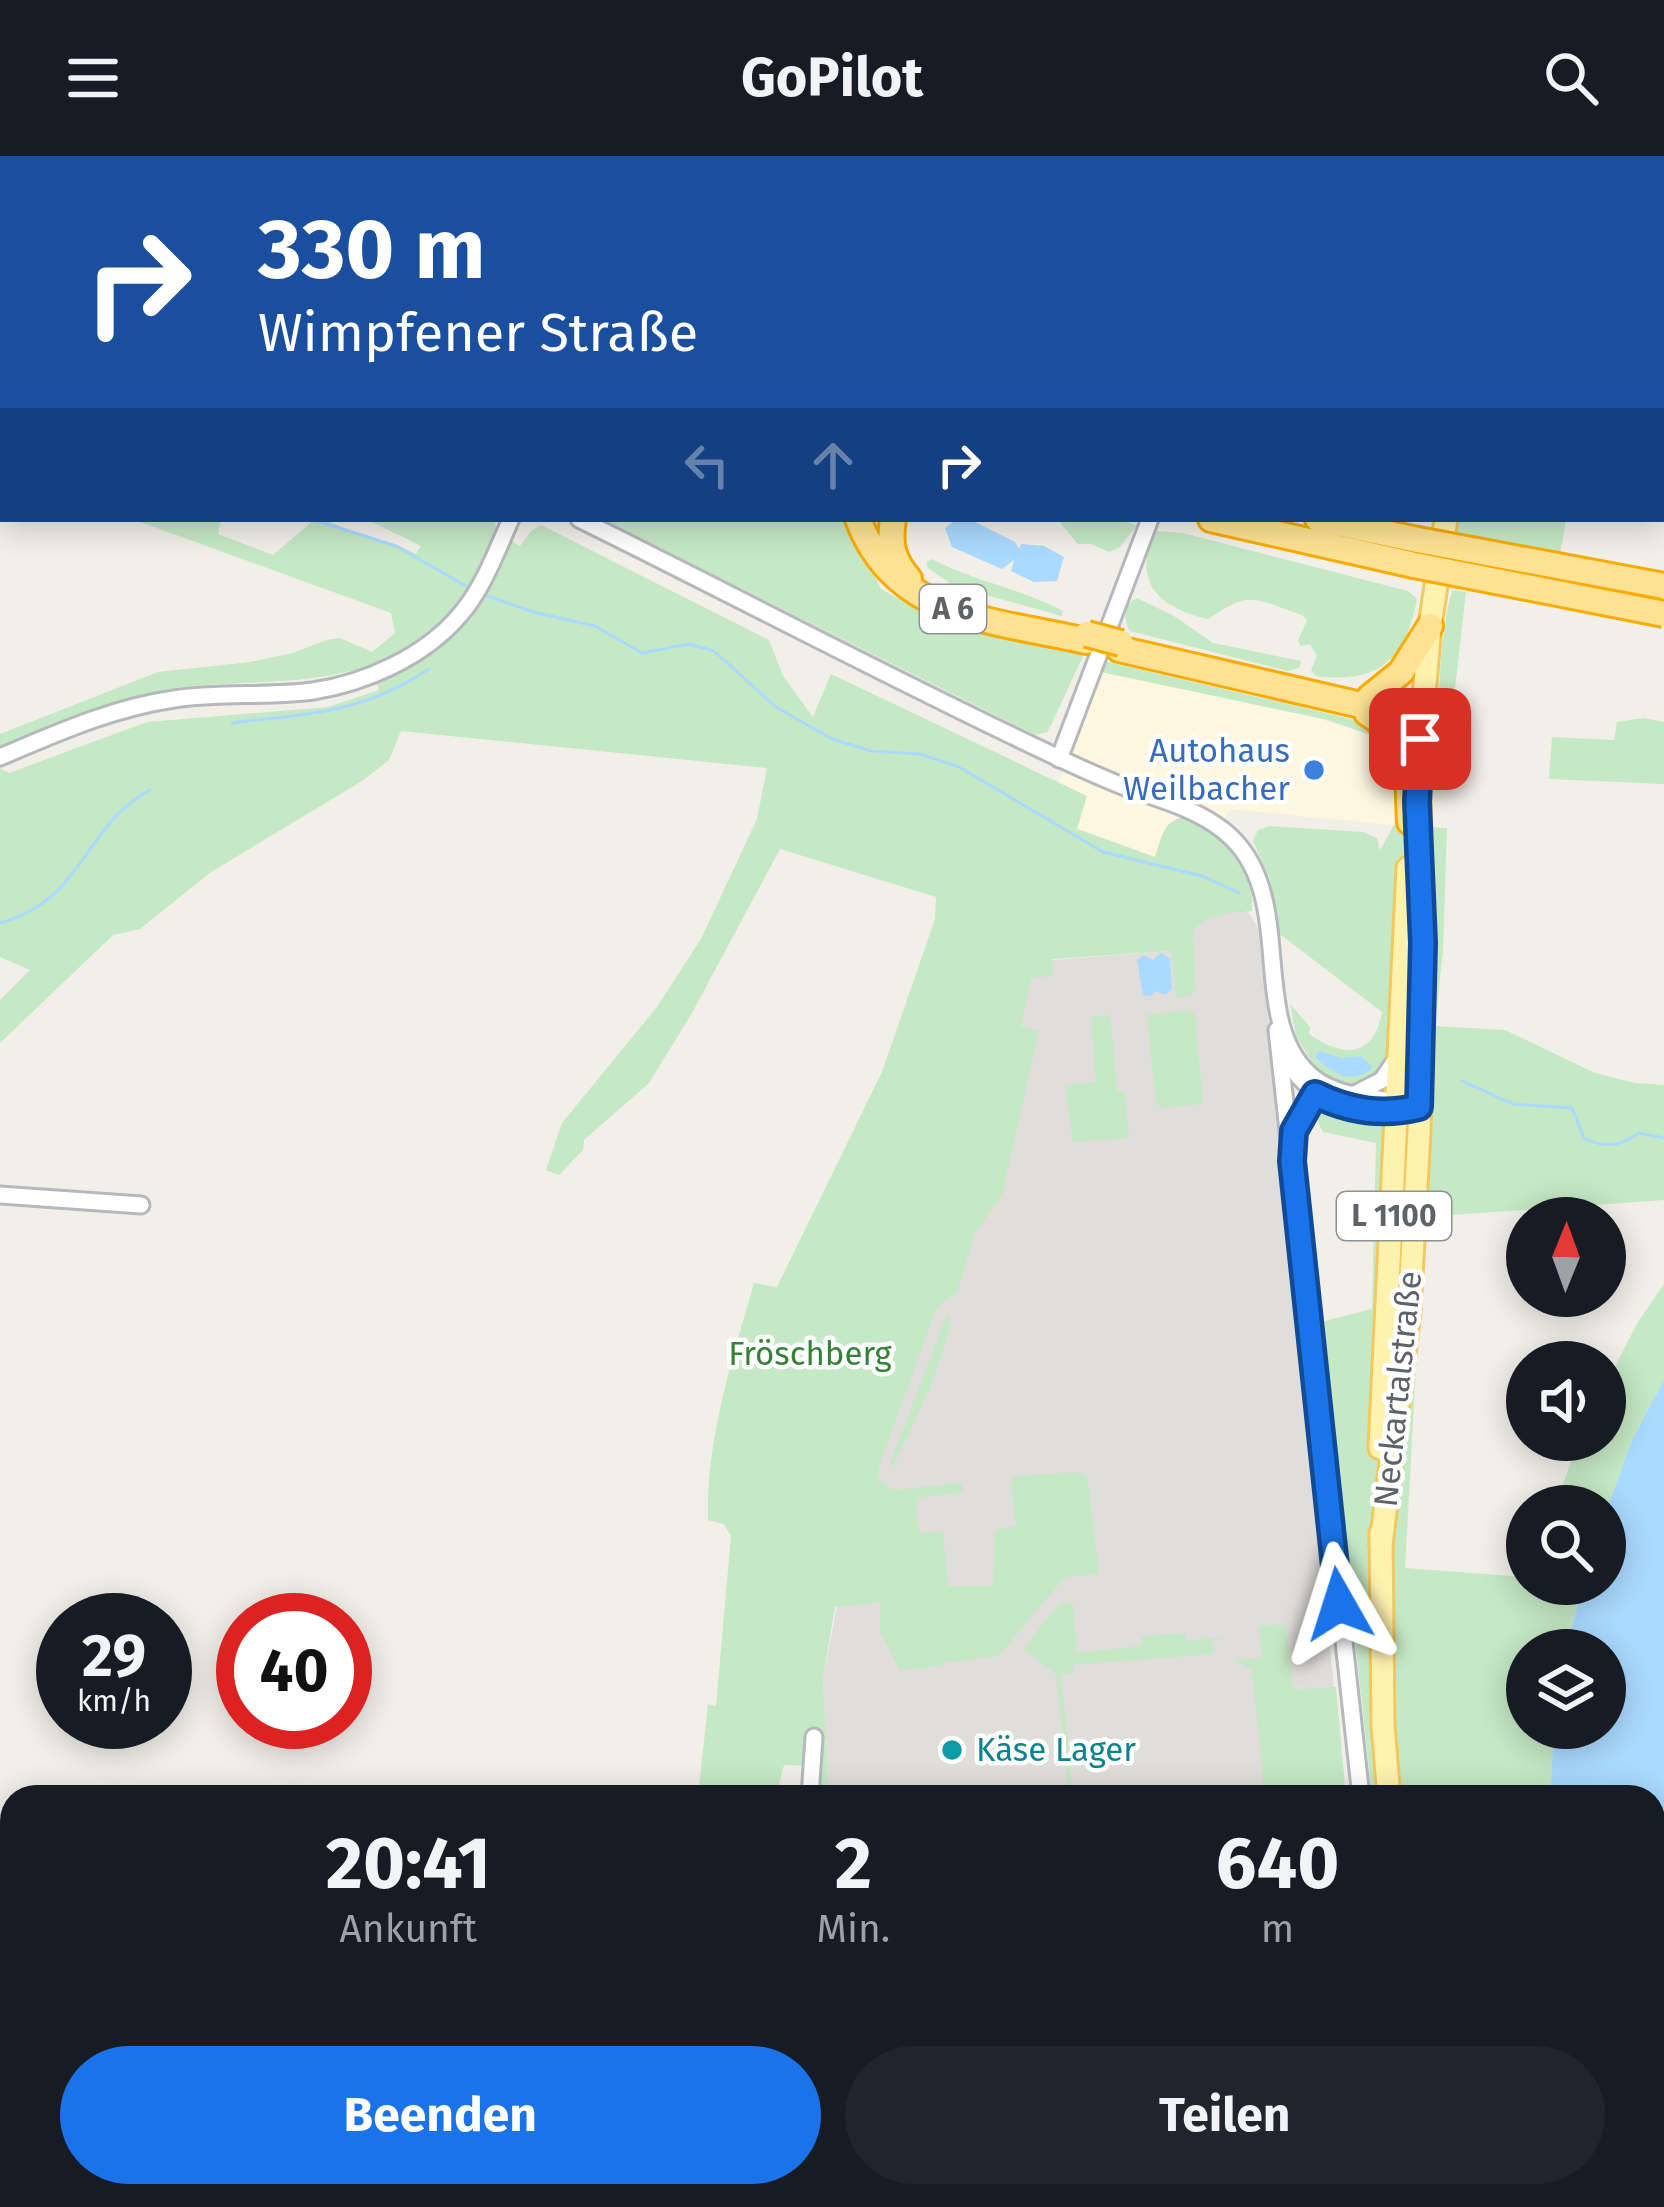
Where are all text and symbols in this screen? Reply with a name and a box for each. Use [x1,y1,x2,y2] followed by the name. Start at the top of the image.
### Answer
[60,45,126,111] icon: menu
[1538,45,1604,111] icon: search
[741,46,923,110] text: GoPilot
[258,199,485,300] text: 330 m
[60,204,216,360] icon: right
[258,301,698,365] text: Wimpfener Straße
[674,432,740,498] icon: left
[800,432,866,498] icon: ahead
[926,432,992,498] icon: right
[920,585,986,633] road number: A 6
[1369,688,1471,790] pin
[1387,706,1453,772] icon: arrive
[1123,731,1290,809] place label: Autohaus Weilbacher
[1301,757,1327,783] marker: Autohaus Weilbacher
[1337,1192,1451,1240] road number: L 1100
[1506,1197,1626,1317] north arrow
[1506,1197,1626,1749] map controls
[1366,1269,1430,1509] street label: Neckartalstraße
[728,1334,893,1374] park label: Fröschberg
[1506,1341,1626,1461] button: sound
[1506,1485,1626,1605] button: search
[1276,1541,1402,1667] position arrow
[216,1593,372,1749] speed limit sign: 40
[82,1620,146,1692] text: 29
[1506,1629,1626,1749] button: layers
[77,1683,151,1719] text: km/h
[976,1730,1136,1770] place label: Käse Lager
[939,1737,965,1763] marker: Käse Lager
[326,1821,491,1907] text: 20:41
[835,1821,872,1907] text: 2
[1216,1821,1339,1907] text: 640
[339,1906,477,1952] text: Ankunft
[817,1906,890,1952] text: Min.
[1261,1906,1294,1952] text: m
[60,2046,821,2184] button: Beenden
[845,2046,1605,2184] button: Teilen

